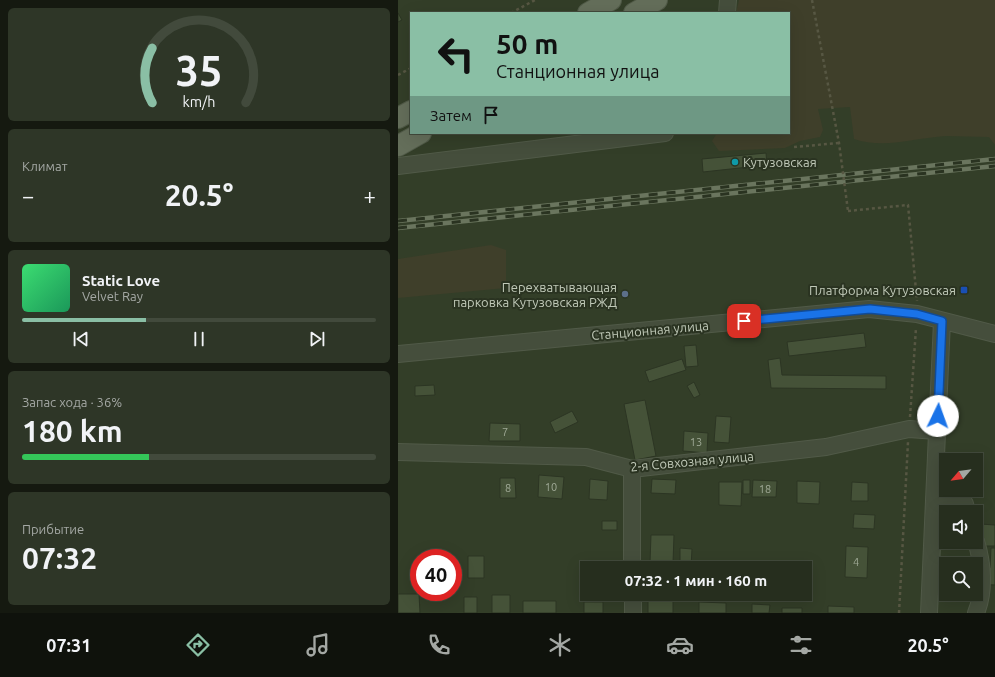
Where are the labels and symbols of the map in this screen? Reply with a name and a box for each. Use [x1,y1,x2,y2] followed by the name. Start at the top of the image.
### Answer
[743,155,817,169] place label: Кутузовская
[730,157,740,167] marker: Кутузовская
[453,280,617,309] place label: Перехватывающая парковка Кутузовская РЖД
[809,283,956,297] place label: Платформа Кутузовская
[959,285,969,295] marker: Платформа Кутузовская
[620,289,630,299] marker: Перехватывающая парковка Кутузовская РЖД
[727,304,761,338] pin
[591,318,709,342] street label: Станционная улица
[917,395,959,437] position arrow
[502,426,508,438] house number: 7
[690,436,702,448] house number: 13
[630,449,754,473] street label: 2-я Совхозная улица
[939,453,983,497] north arrow
[545,481,557,493] house number: 10
[505,482,511,494] house number: 8
[759,483,771,495] house number: 18
[410,549,462,601] speed limit sign: 40
[853,556,859,568] house number: 4

